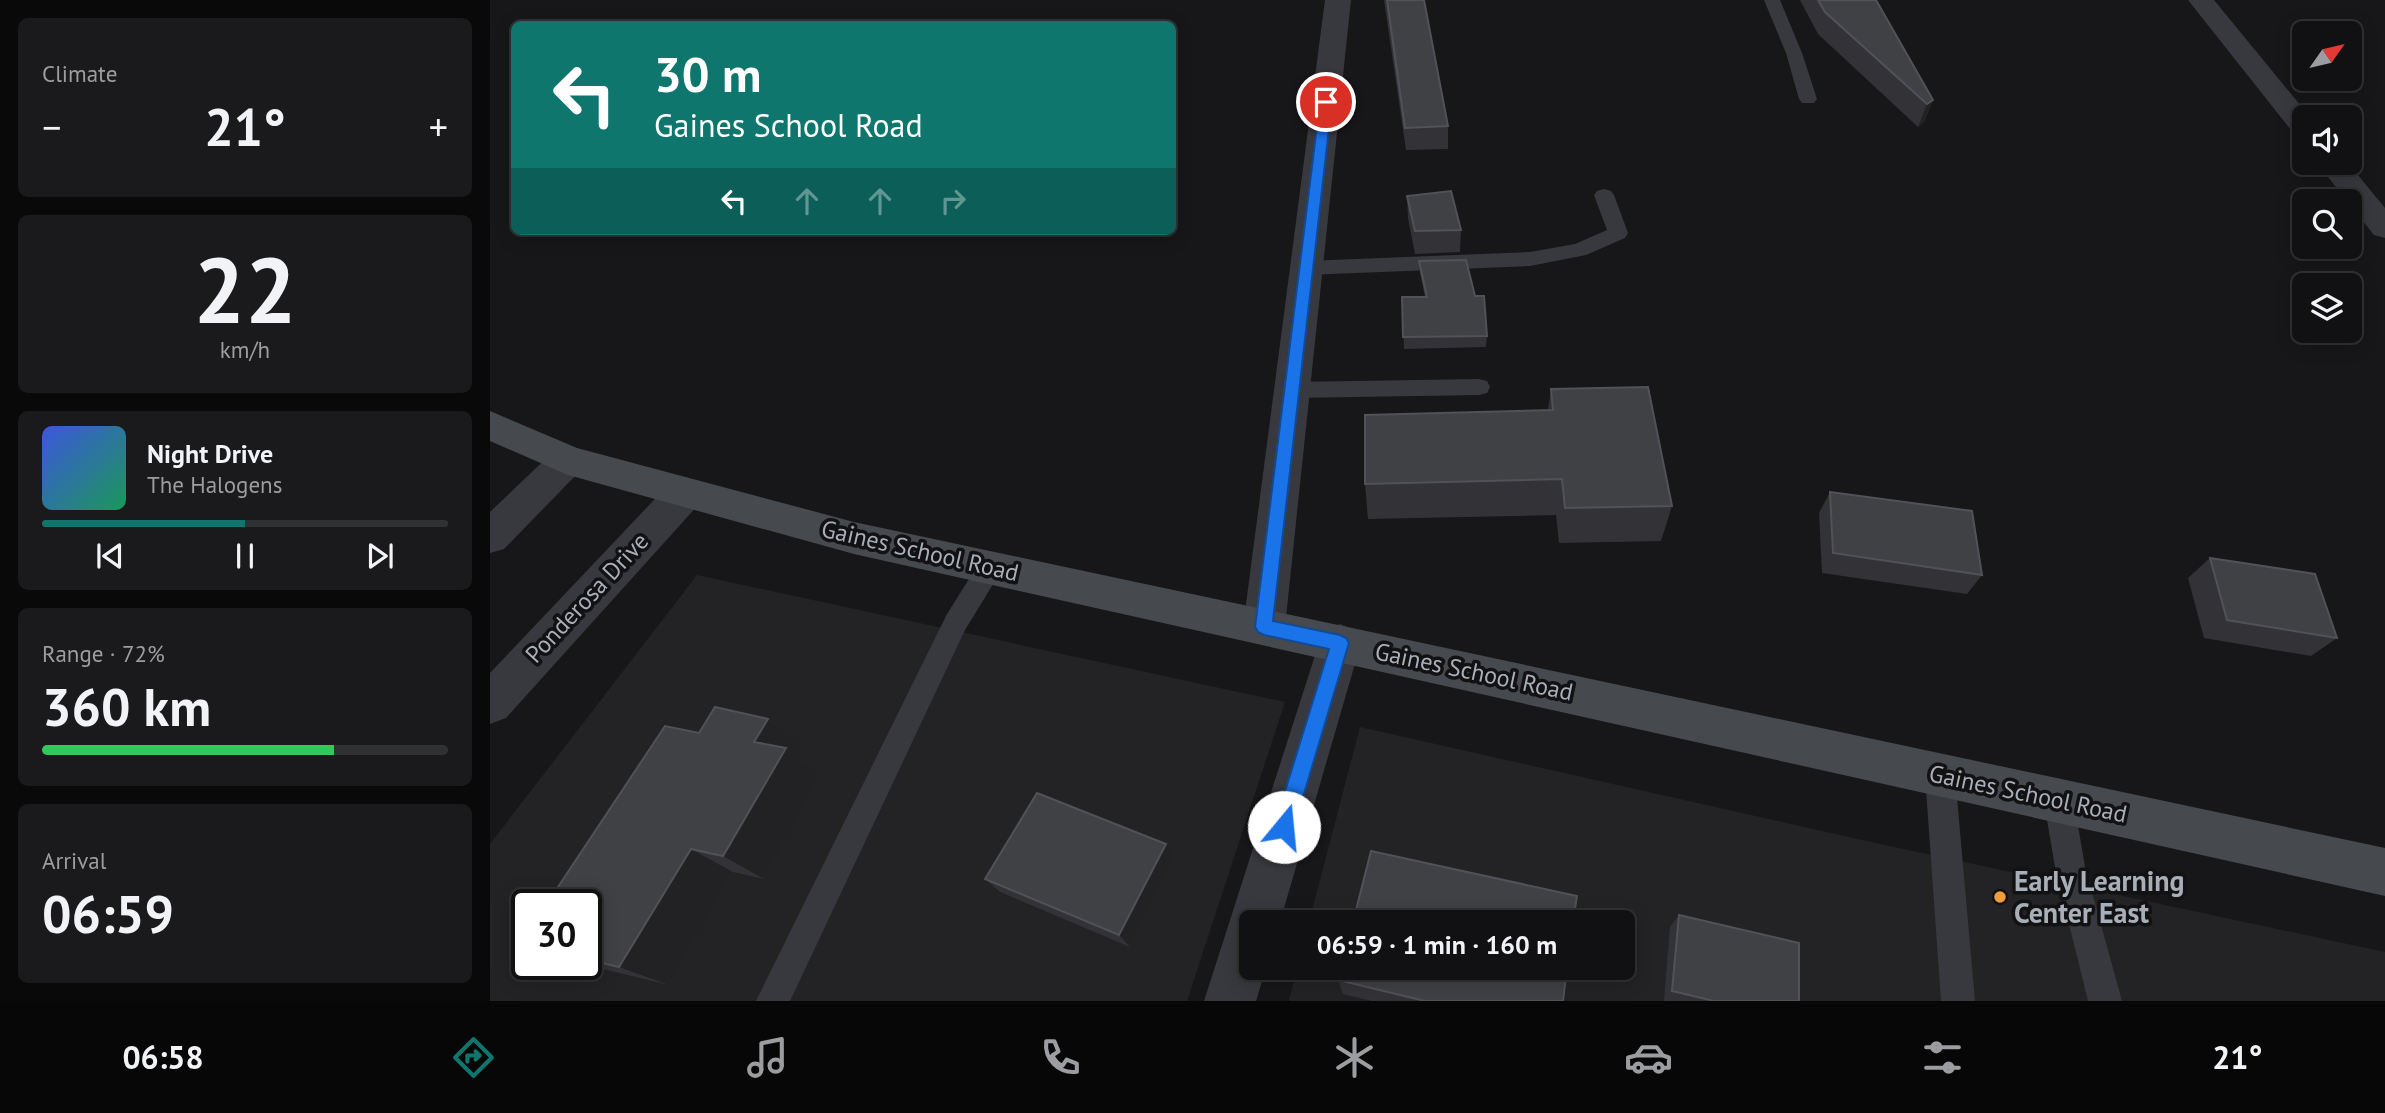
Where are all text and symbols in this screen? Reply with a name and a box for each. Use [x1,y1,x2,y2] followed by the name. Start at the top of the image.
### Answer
[2292,21,2362,91] north arrow
[2292,21,2362,343] map controls
[654,42,761,106] text: 30 m
[539,49,630,140] icon: left
[42,59,117,88] text: Climate
[1296,72,1356,132] pin
[1307,83,1345,121] icon: arrive
[204,93,286,160] text: 21°
[42,102,61,151] text: −
[429,102,448,151] text: +
[654,104,923,146] text: Gaines School Road
[2292,105,2362,175] button: sound
[715,182,753,220] icon: left
[788,182,826,220] icon: ahead
[861,182,899,220] icon: ahead
[934,182,972,220] icon: right
[2292,189,2362,259] button: search
[193,230,297,348] text: 22
[2292,273,2362,343] button: layers
[220,335,270,364] text: km/h
[147,437,273,470] text: Night Drive
[147,470,282,499] text: The Halogens
[818,513,1022,588] street label: Gaines School Road
[518,526,655,669] street label: Ponderosa Drive
[91,537,129,575] icon: previous
[226,537,264,575] icon: pause
[361,537,399,575] icon: next
[1372,635,1576,708] street label: Gaines School Road
[42,639,165,668] text: Range · 72%
[42,673,211,740] text: 360 km
[1926,757,2130,830] street label: Gaines School Road
[1247,790,1321,864] position arrow
[42,846,106,875] text: Arrival
[2014,862,2184,931] place label: Early Learning Center East
[42,880,174,947] text: 06:59
[511,889,602,980] speed limit sign: 30
[1992,889,2008,905] marker: Early Learning Center East
[1317,928,1557,961] text: 06:59 · 1 min · 160 m
[449,1033,498,1082] icon: directions
[743,1033,792,1082] icon: music
[1036,1033,1085,1082] icon: phone
[1330,1033,1379,1082] icon: climate
[1624,1033,1673,1082] icon: car
[1918,1033,1967,1082] icon: filters
[122,1036,204,1078] text: 06:58
[2212,1036,2263,1078] text: 21°

